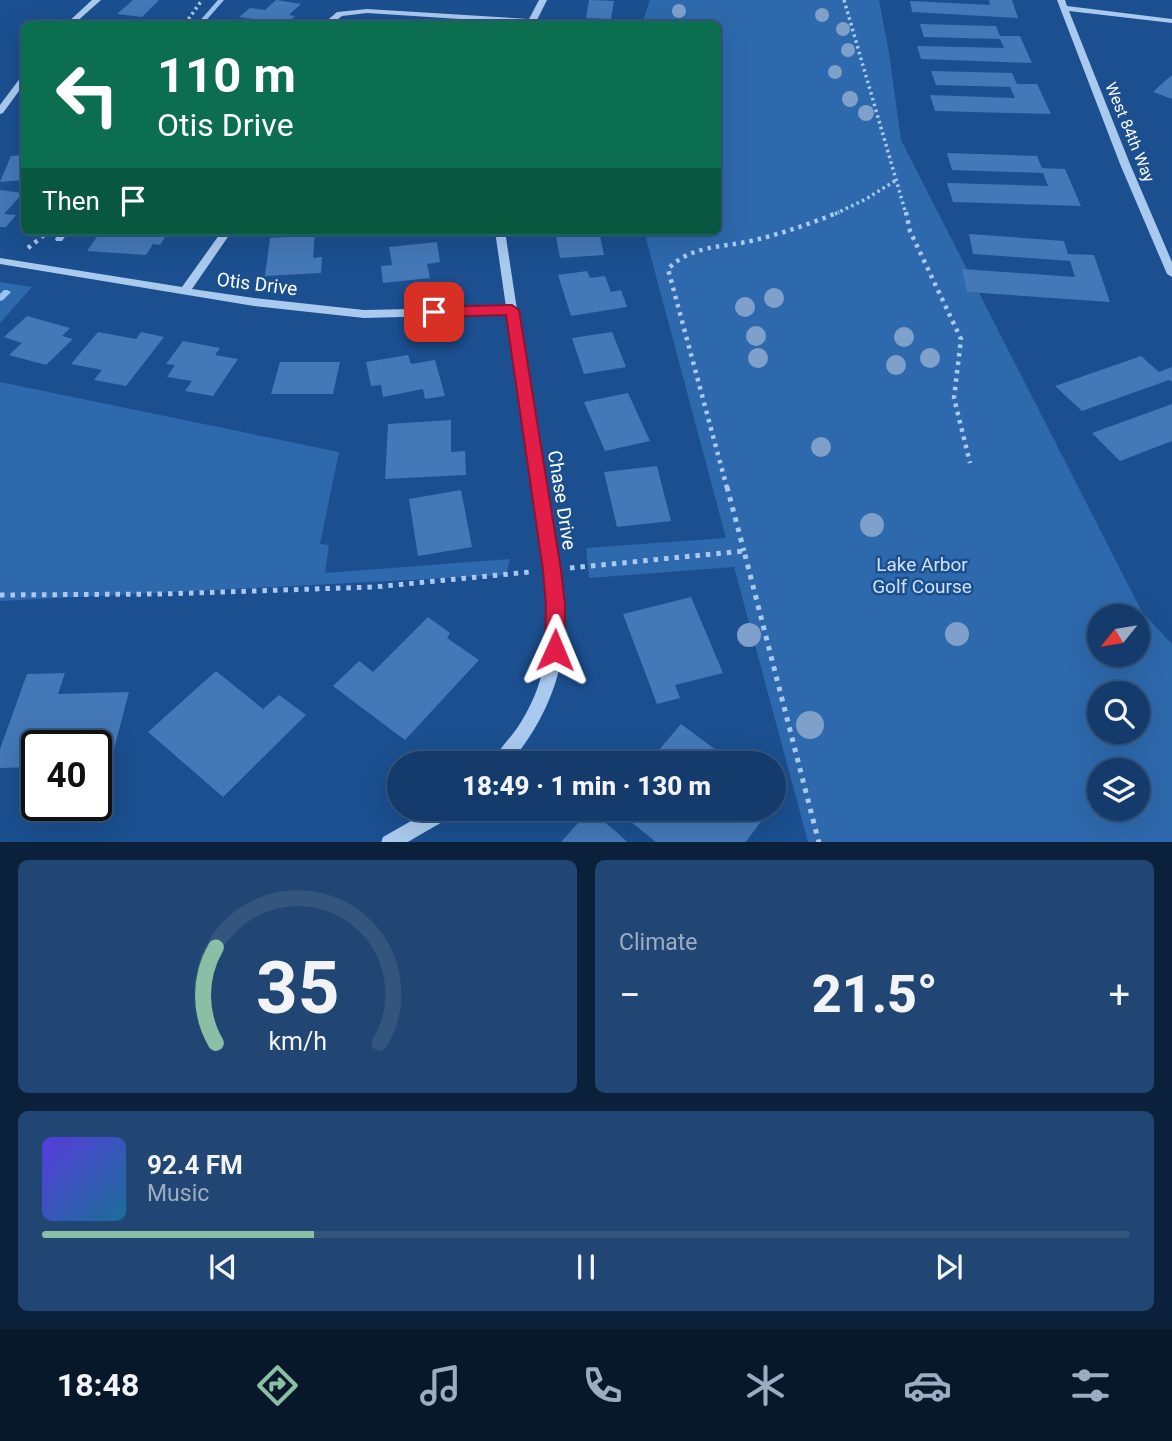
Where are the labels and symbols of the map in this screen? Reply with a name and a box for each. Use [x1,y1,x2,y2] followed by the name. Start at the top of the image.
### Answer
[1101,79,1159,185] street label: West 84th Way
[215,268,299,300] street label: Otis Drive
[404,282,464,342] pin
[543,449,581,551] street label: Chase Drive
[872,553,972,598] park label: Lake Arbor Golf Course
[1087,604,1150,667] north arrow
[518,613,592,687] position arrow
[21,730,112,821] speed limit sign: 40

